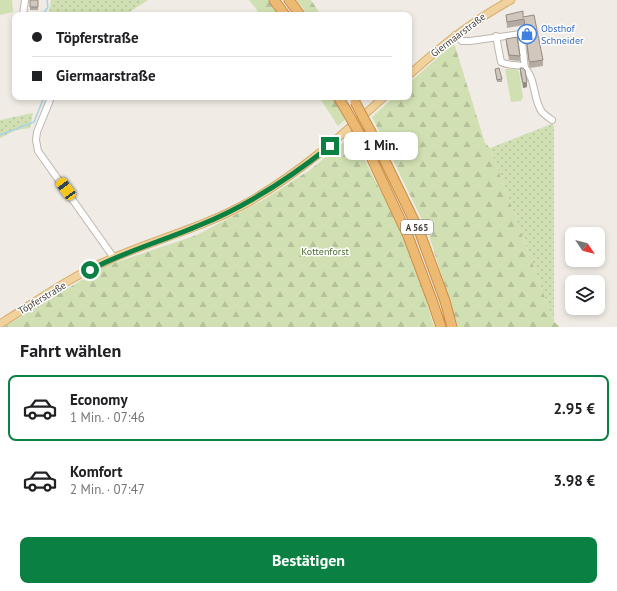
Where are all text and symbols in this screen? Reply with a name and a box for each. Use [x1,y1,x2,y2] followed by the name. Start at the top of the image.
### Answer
[428,10,488,60] street label: Giermaarstraße
[541,22,584,47] place label: Obsthof Schneider
[516,23,538,45] shop icon: Obsthof Schneider
[56,28,139,47] text: Töpferstraße
[56,66,156,85] text: Giermaarstraße
[344,132,418,160] callout: 1 Min.
[321,137,339,155] route end
[364,137,398,154] text: 1 Min.
[54,176,78,202] car
[401,220,433,234] road number: A 565
[565,227,605,267] north arrow
[565,227,605,315] map controls
[301,245,349,258] park label: Kottenforst
[81,261,99,279] route start
[565,275,605,315] button: layers
[16,279,68,317] street label: Töpferstraße
[20,339,121,362] text: Fahrt wählen
[22,390,58,426] icon: car
[70,390,128,409] text: Economy
[553,399,595,418] text: 2.95 €
[70,409,145,426] text: 1 Min. · 07:46
[22,462,58,498] icon: car
[70,462,122,481] text: Komfort
[553,471,595,490] text: 3.98 €
[70,481,145,498] text: 2 Min. · 07:47
[20,537,597,583] button: Bestätigen

